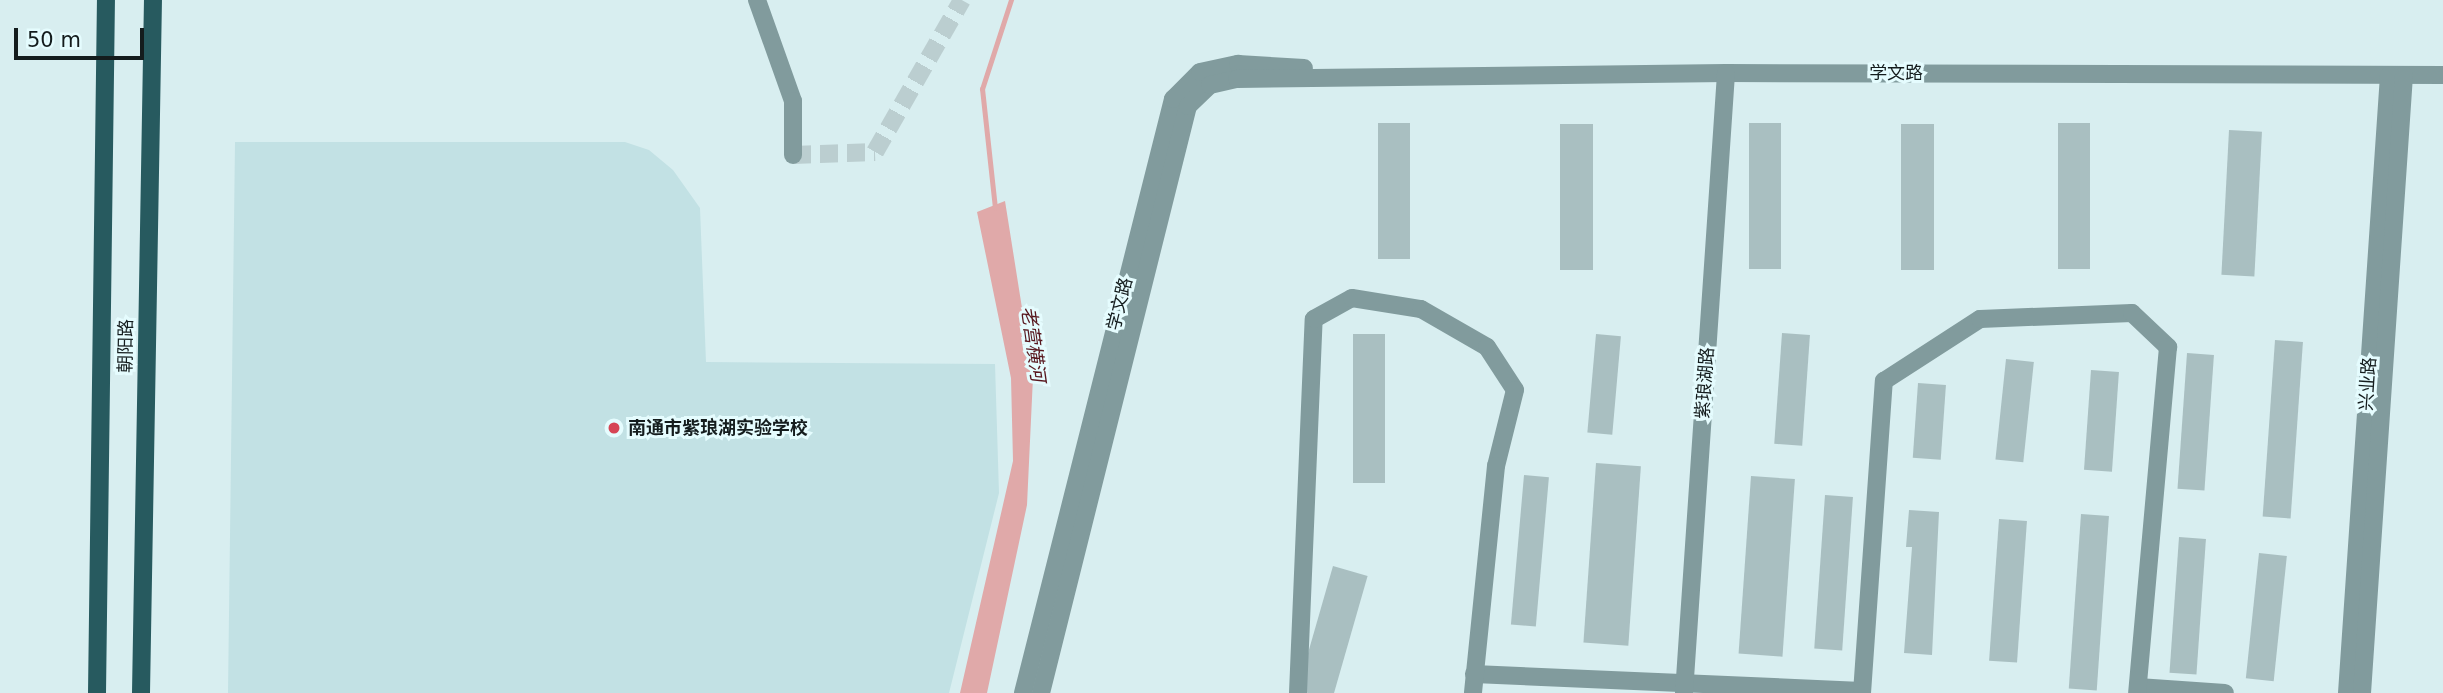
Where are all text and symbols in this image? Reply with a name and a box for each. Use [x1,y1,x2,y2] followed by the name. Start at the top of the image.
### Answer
[18,14,147,58] scale bar
[27,28,81,52] text: 50 m
[1869,62,1923,84] street label: 学文路
[1103,275,1137,333] street label: 学文路
[1016,305,1050,383] water label: 老营横河
[115,319,137,373] street label: 朝阳路
[1692,346,1718,420] street label: 紫琅湖路
[2355,356,2381,412] street label: 兴业路
[628,417,808,439] place label: 南通市紫琅湖实验学校
[606,420,622,436] marker: 南通市紫琅湖实验学校

